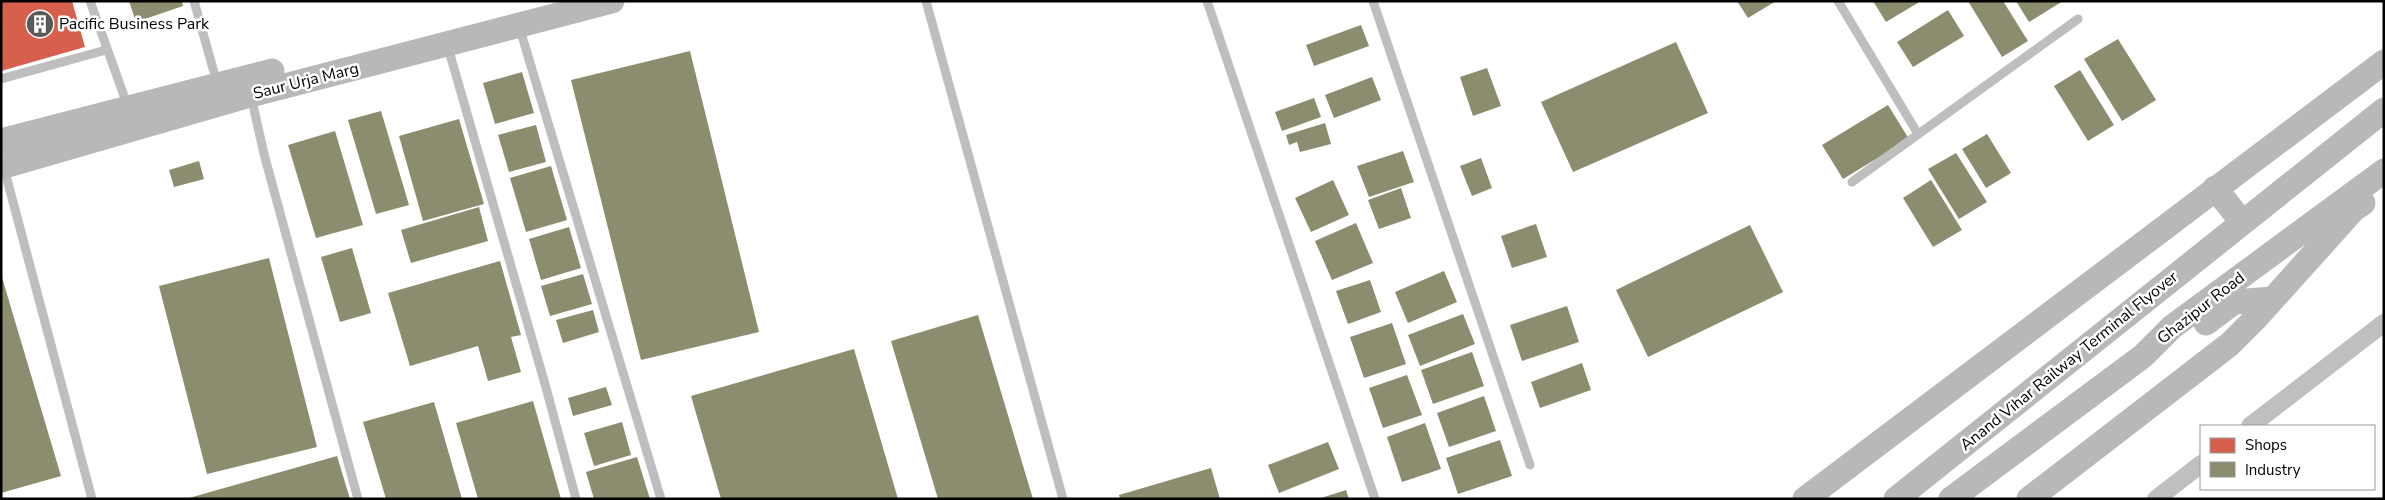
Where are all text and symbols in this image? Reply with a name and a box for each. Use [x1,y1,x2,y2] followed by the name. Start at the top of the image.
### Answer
[25,9,55,39] building icon: Pacific Business Park
[59,13,210,35] place label: Pacific Business Park
[251,57,361,105] street label: Saur Urja Marg
[1955,266,2183,456] street label: Anand Vihar Railway Terminal Flyover
[2153,267,2249,349] street label: Ghazipur Road
[2200,425,2375,490] legend
[2245,435,2287,455] text: Shops
[2245,460,2301,480] text: Industry

